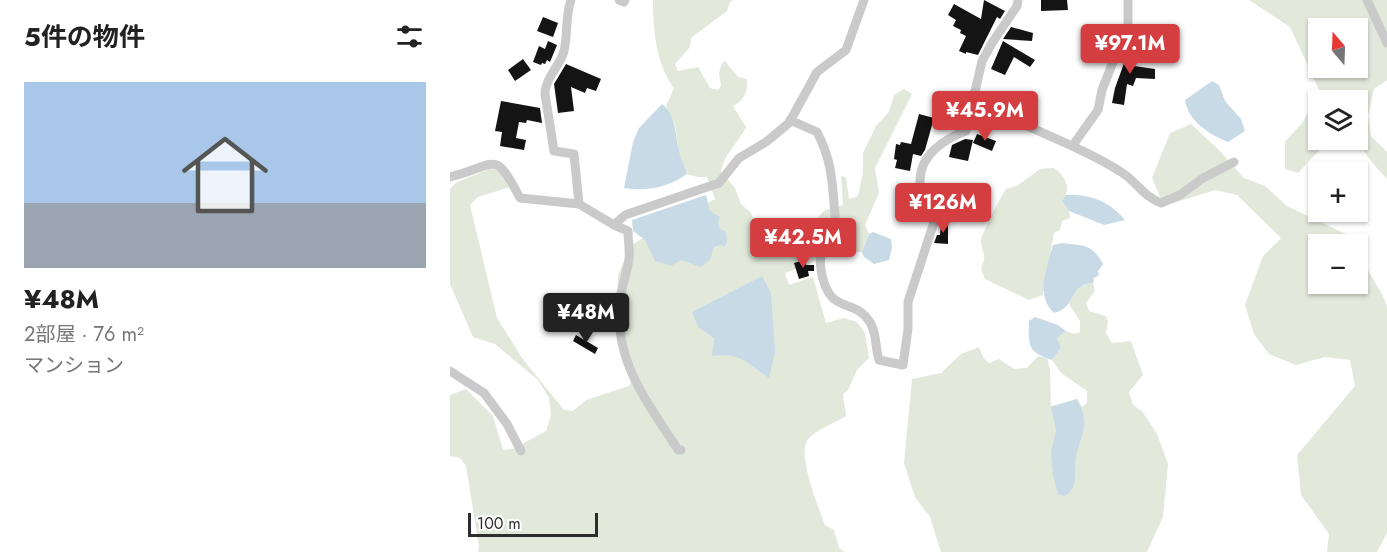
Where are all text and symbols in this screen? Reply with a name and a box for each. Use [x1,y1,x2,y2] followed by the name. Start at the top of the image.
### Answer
[24,18,145,56] text: 5件の物件
[1308,18,1368,78] north arrow
[1308,18,1368,294] map controls
[393,20,426,53] icon: filters
[1081,24,1179,75] pin: ¥97.1M
[1095,29,1165,58] text: ¥97.1M
[1308,90,1368,150] button: layers
[936,91,1034,142] pin: ¥45.9M
[946,96,1024,125] text: ¥45.9M
[171,121,279,229] icon: home
[1308,162,1368,222] button: +
[901,183,985,234] pin: ¥126M
[909,188,977,217] text: ¥126M
[754,218,852,269] pin: ¥42.5M
[764,223,842,252] text: ¥42.5M
[1308,234,1368,294] button: −
[24,280,99,318] text: ¥48M
[550,293,622,344] pin: ¥48M
[557,298,615,327] text: ¥48M
[24,320,144,349] text: 2部屋 · 76 m²
[24,351,124,380] text: マンション
[468,510,598,538] scale bar
[477,512,521,535] text: 100 m

